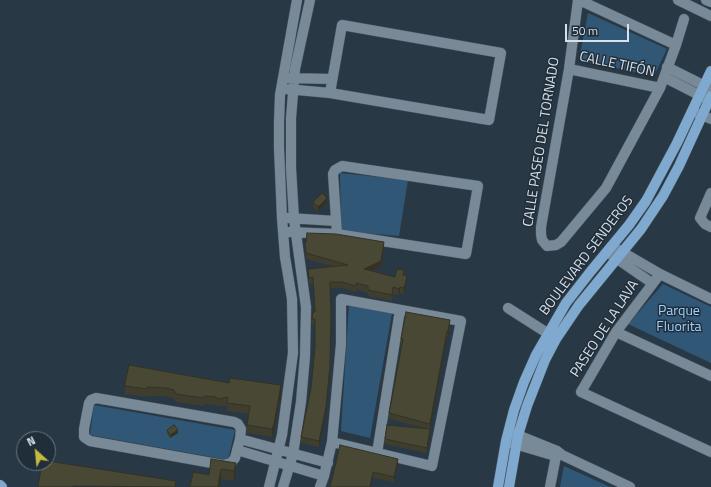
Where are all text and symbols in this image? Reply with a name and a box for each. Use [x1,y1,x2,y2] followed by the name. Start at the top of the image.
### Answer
[567,16,631,42] scale bar
[572,21,598,40] text: 50 m
[578,49,656,81] street label: CALLE TIFÓN
[520,56,564,228] street label: CALLE PASEO DEL TORNADO
[537,193,637,319] street label: BOULEVARD SENDEROS
[567,277,643,381] street label: PASEO DE LA LAVA
[656,304,702,336] park label: Parque Fluorita
[16,431,56,471] north arrow
[24,432,38,450] text: N

